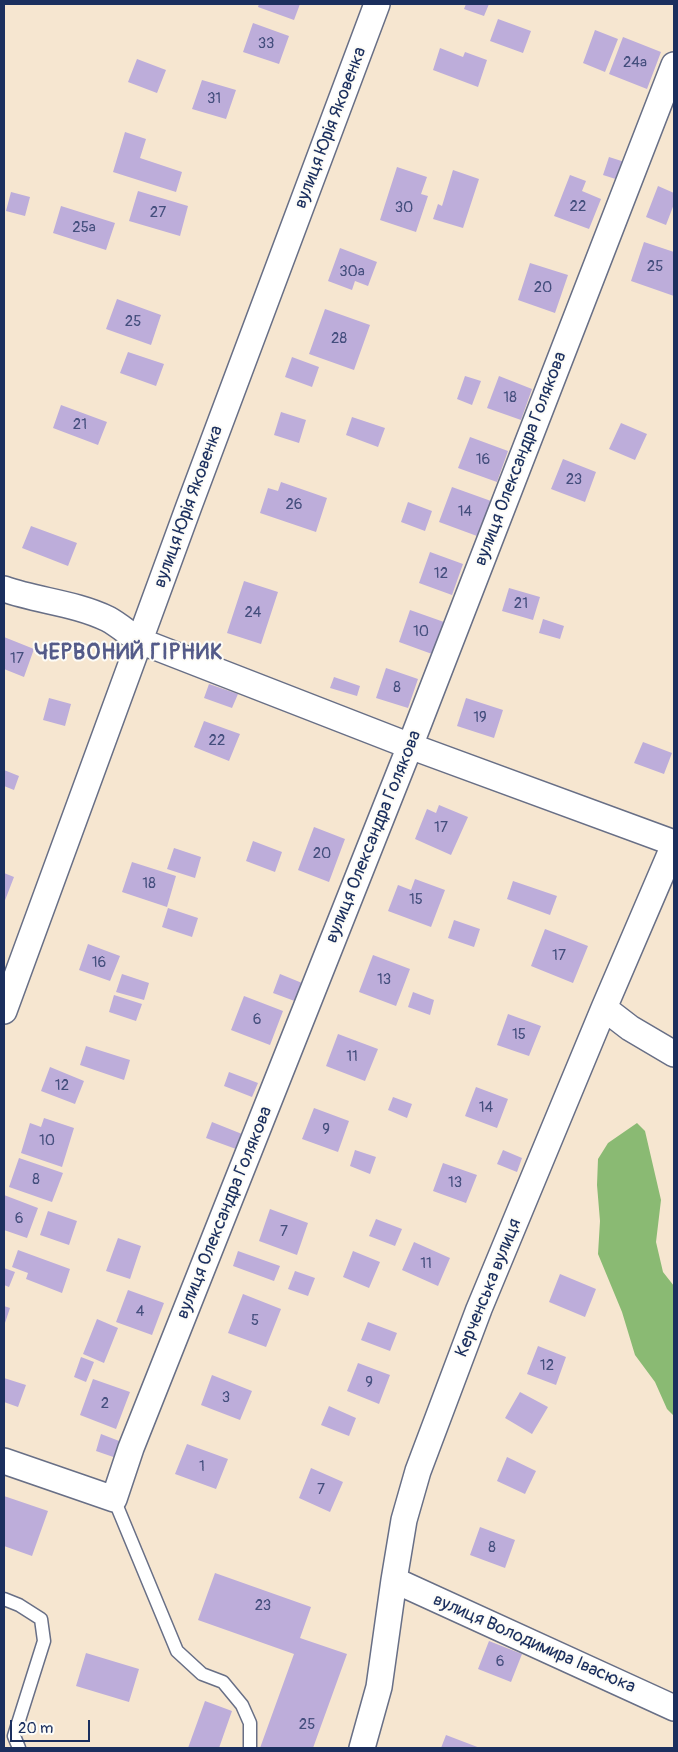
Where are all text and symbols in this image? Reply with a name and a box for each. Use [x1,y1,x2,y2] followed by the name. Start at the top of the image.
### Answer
[258,35,274,53] house number: 33
[290,44,372,212] street label: вулиця Юрія Яковенка
[623,54,647,72] house number: 24а
[207,90,221,108] house number: 31
[570,198,586,216] house number: 22
[395,199,413,217] house number: 30
[150,204,166,222] house number: 27
[72,219,96,237] house number: 25а
[647,258,663,276] house number: 25
[339,263,365,281] house number: 30а
[534,279,552,297] house number: 20
[125,313,141,331] house number: 25
[331,330,347,348] house number: 28
[470,349,572,569] street label: вулиця Олександра Голякова
[503,389,517,407] house number: 18
[73,416,87,434] house number: 21
[150,423,228,591] street label: вулиця Юрія Яковенка
[476,451,490,469] house number: 16
[566,471,582,489] house number: 23
[285,496,303,514] house number: 26
[458,503,472,521] house number: 14
[434,565,448,583] house number: 12
[514,595,528,613] house number: 21
[244,604,262,622] house number: 24
[413,623,429,641] house number: 10
[32,640,226,666] district label: ЧЕРВОНИЙ ГІРНИК
[10,650,24,668] house number: 17
[393,679,401,697] house number: 8
[473,709,487,727] house number: 19
[321,728,427,946] street label: вулиця Олександра Голякова
[209,732,225,750] house number: 22
[434,819,448,837] house number: 17
[313,845,331,863] house number: 20
[142,875,156,893] house number: 18
[409,891,423,909] house number: 15
[552,947,566,965] house number: 17
[92,954,106,972] house number: 16
[377,971,391,989] house number: 13
[253,1011,261,1029] house number: 6
[512,1026,526,1044] house number: 15
[346,1048,358,1066] house number: 11
[55,1077,69,1095] house number: 12
[479,1099,493,1117] house number: 14
[172,1104,278,1322] street label: вулиця Олександра Голякова
[322,1121,330,1139] house number: 9
[39,1132,55,1150] house number: 10
[32,1171,40,1189] house number: 8
[448,1174,462,1192] house number: 13
[15,1210,23,1228] house number: 6
[451,1216,527,1360] street label: Керченська вулиця
[280,1223,288,1241] house number: 7
[420,1255,432,1273] house number: 11
[136,1303,144,1321] house number: 4
[251,1312,259,1330] house number: 5
[540,1357,554,1375] house number: 12
[365,1374,373,1392] house number: 9
[222,1389,230,1407] house number: 3
[101,1395,109,1413] house number: 2
[199,1458,205,1476] house number: 1
[317,1481,325,1499] house number: 7
[488,1539,496,1557] house number: 8
[429,1590,639,1698] street label: вулиця Володимира Івасюка
[255,1597,271,1615] house number: 23
[496,1653,504,1671] house number: 6
[12,1710,92,1742] scale bar
[299,1716,315,1734] house number: 25
[18,1719,53,1738] text: 20 m

